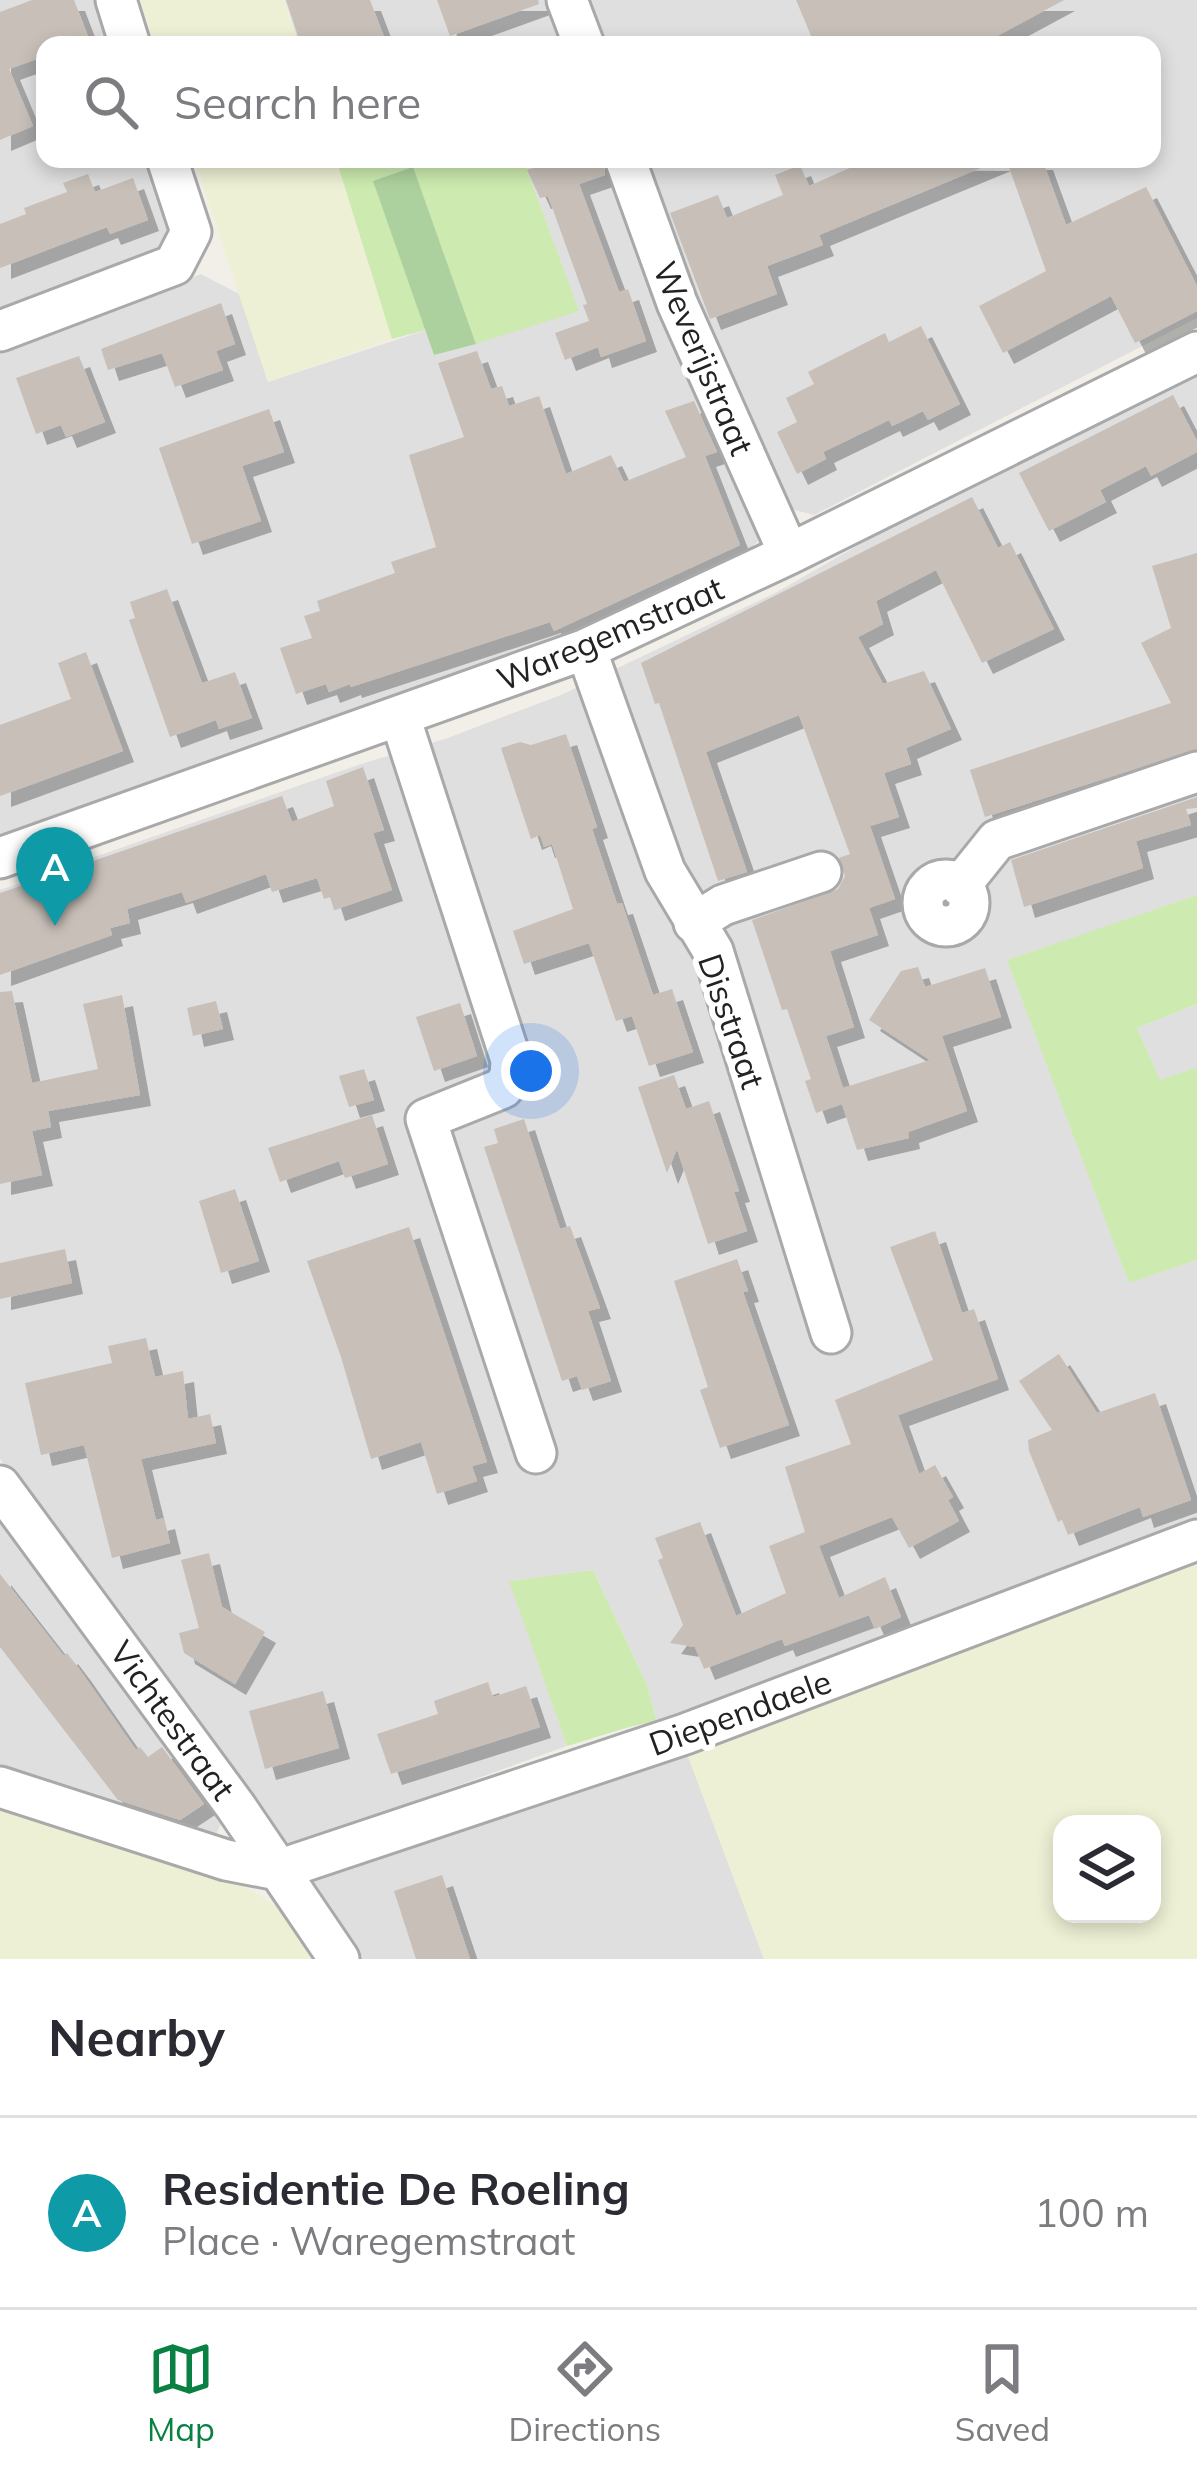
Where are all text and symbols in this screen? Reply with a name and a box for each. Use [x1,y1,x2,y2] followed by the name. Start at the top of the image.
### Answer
[36,36,1161,168] search box
[78,69,144,135] icon: search
[174,74,421,130] text: Search here
[645,255,763,461] street label: Weverijstraat
[491,567,729,699] street label: Waregemstraat
[16,827,94,926] pin: A
[690,948,774,1094] street label: Disstraat
[501,1041,561,1101] your location
[102,1632,244,1808] street label: Vichtestraat
[643,1660,837,1764] street label: Diependaele
[1053,1815,1161,1923] map controls
[1053,1815,1161,1923] button: layers
[48,2005,225,2069] text: Nearby
[162,2160,630,2216] text: Residentie De Roeling
[72,2188,102,2237] text: A
[1034,2188,1149,2237] text: 100 m
[162,2216,575,2265] text: Place · Waregemstraat
[147,2336,215,2449] tab: Map
[509,2336,661,2449] tab: Directions
[955,2336,1050,2449] tab: Saved

